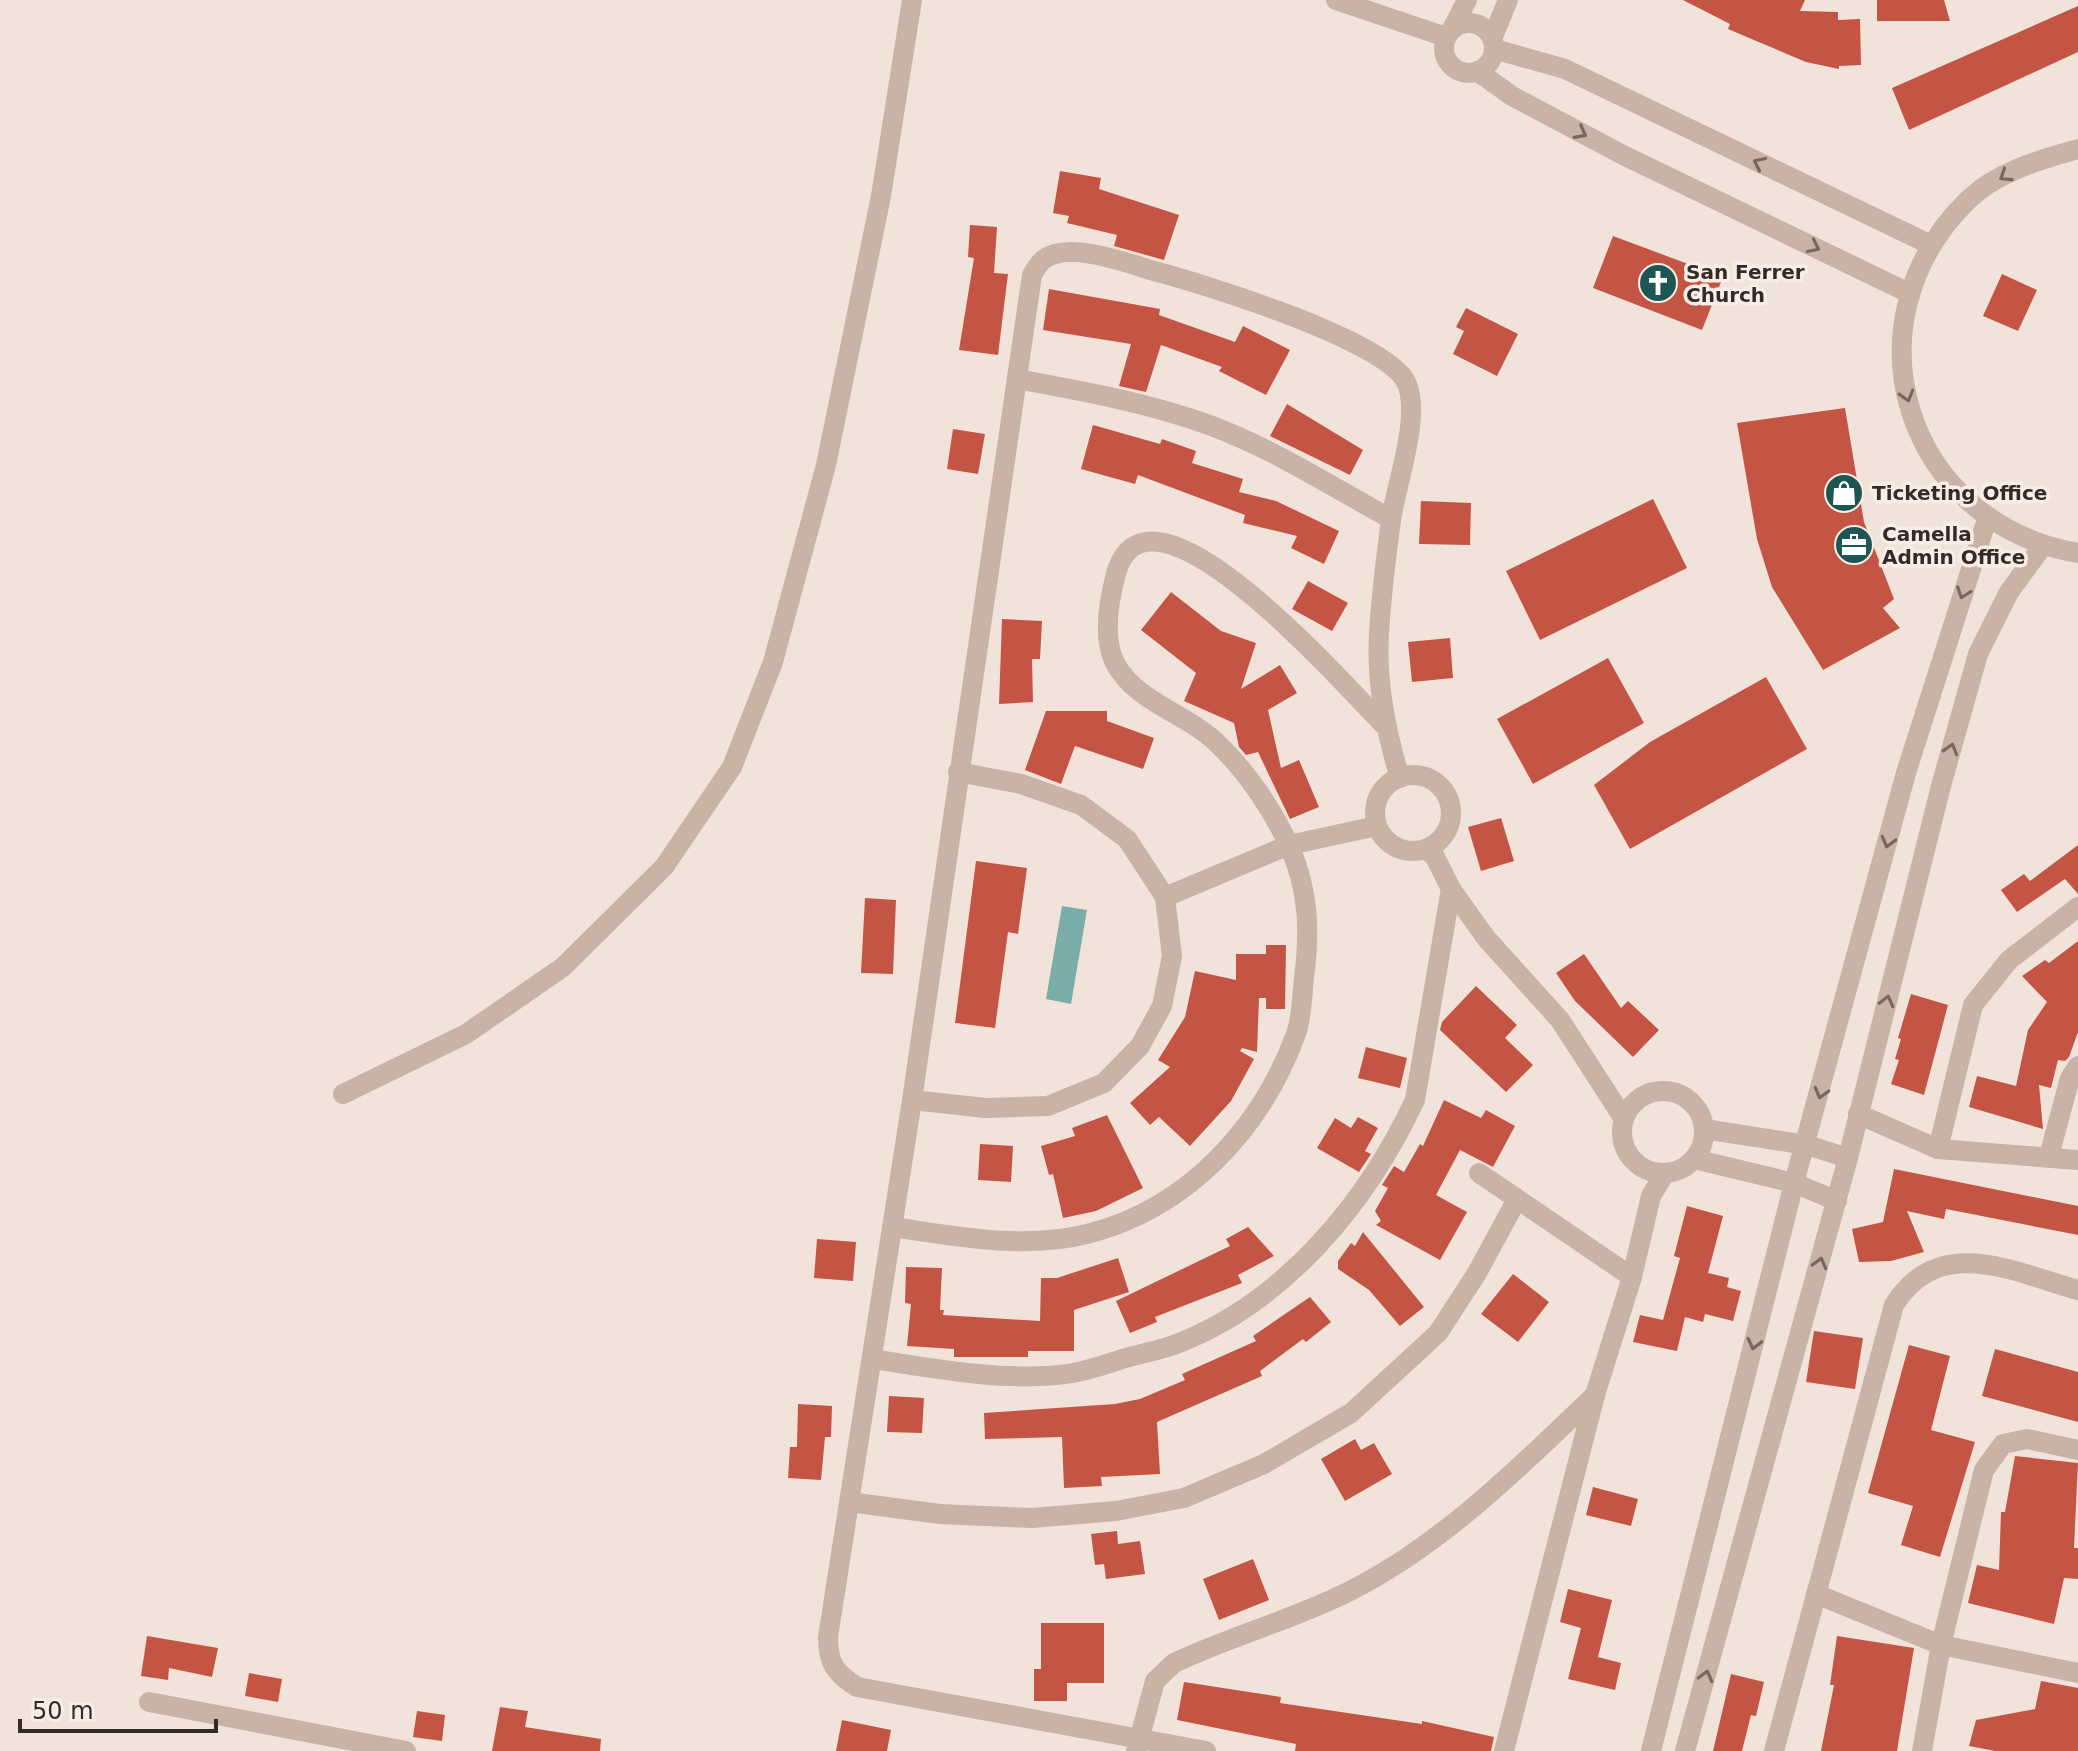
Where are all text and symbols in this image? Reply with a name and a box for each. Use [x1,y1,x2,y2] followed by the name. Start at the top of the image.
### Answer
[1573,123,1587,138] one-way arrow
[1753,157,1768,173] one-way arrow
[1999,166,2014,181] one-way arrow
[1806,238,1821,253] one-way arrow
[1686,260,1805,307] place label: San Ferrer Church
[1637,262,1679,304] church icon: San Ferrer Church
[1898,388,1914,402] one-way arrow
[1823,472,1865,514] shop icon: Ticketing Office
[1872,481,2047,505] place label: Ticketing Office
[1882,522,2025,569] place label: Camella Admin Office
[1833,524,1875,566] office icon: Camella Admin Office
[1957,585,1973,599] one-way arrow
[1942,743,1959,757] one-way arrow
[1881,834,1897,848] one-way arrow
[1878,995,1895,1008] one-way arrow
[1813,1086,1830,1099] one-way arrow
[1810,1257,1827,1271] one-way arrow
[1746,1337,1763,1351] one-way arrow
[1697,1669,1713,1683] one-way arrow
[20,1683,216,1733] scale bar
[32,1697,94,1725] text: 50 m

